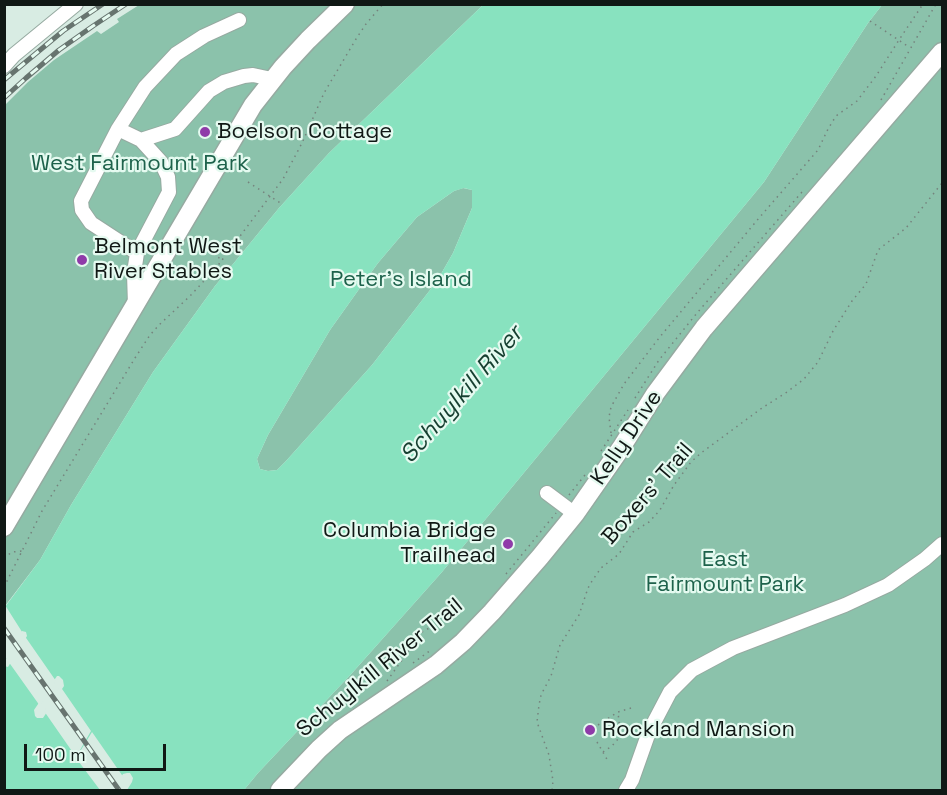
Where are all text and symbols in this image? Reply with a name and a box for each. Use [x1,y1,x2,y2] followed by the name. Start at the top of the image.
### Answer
[217,119,392,145] place label: Boelson Cottage
[198,125,212,139] marker: Boelson Cottage
[31,151,249,177] park label: West Fairmount Park
[94,234,242,286] place label: Belmont West River Stables
[75,253,89,267] marker: Belmont West River Stables
[330,267,472,293] park label: Peter's Island
[395,321,529,469] water label: Schuylkill River
[586,386,668,490] street label: Kelly Drive
[597,438,699,550] street label: Boxers' Trail
[323,518,496,570] place label: Columbia Bridge Trailhead
[501,537,515,551] marker: Columbia Bridge Trailhead
[646,547,804,598] park label: East Fairmount Park
[292,593,468,743] street label: Schuylkill River Trail
[602,717,795,743] place label: Rockland Mansion
[583,723,597,737] marker: Rockland Mansion
[27,732,170,770] scale bar
[35,743,86,766] text: 100 m

